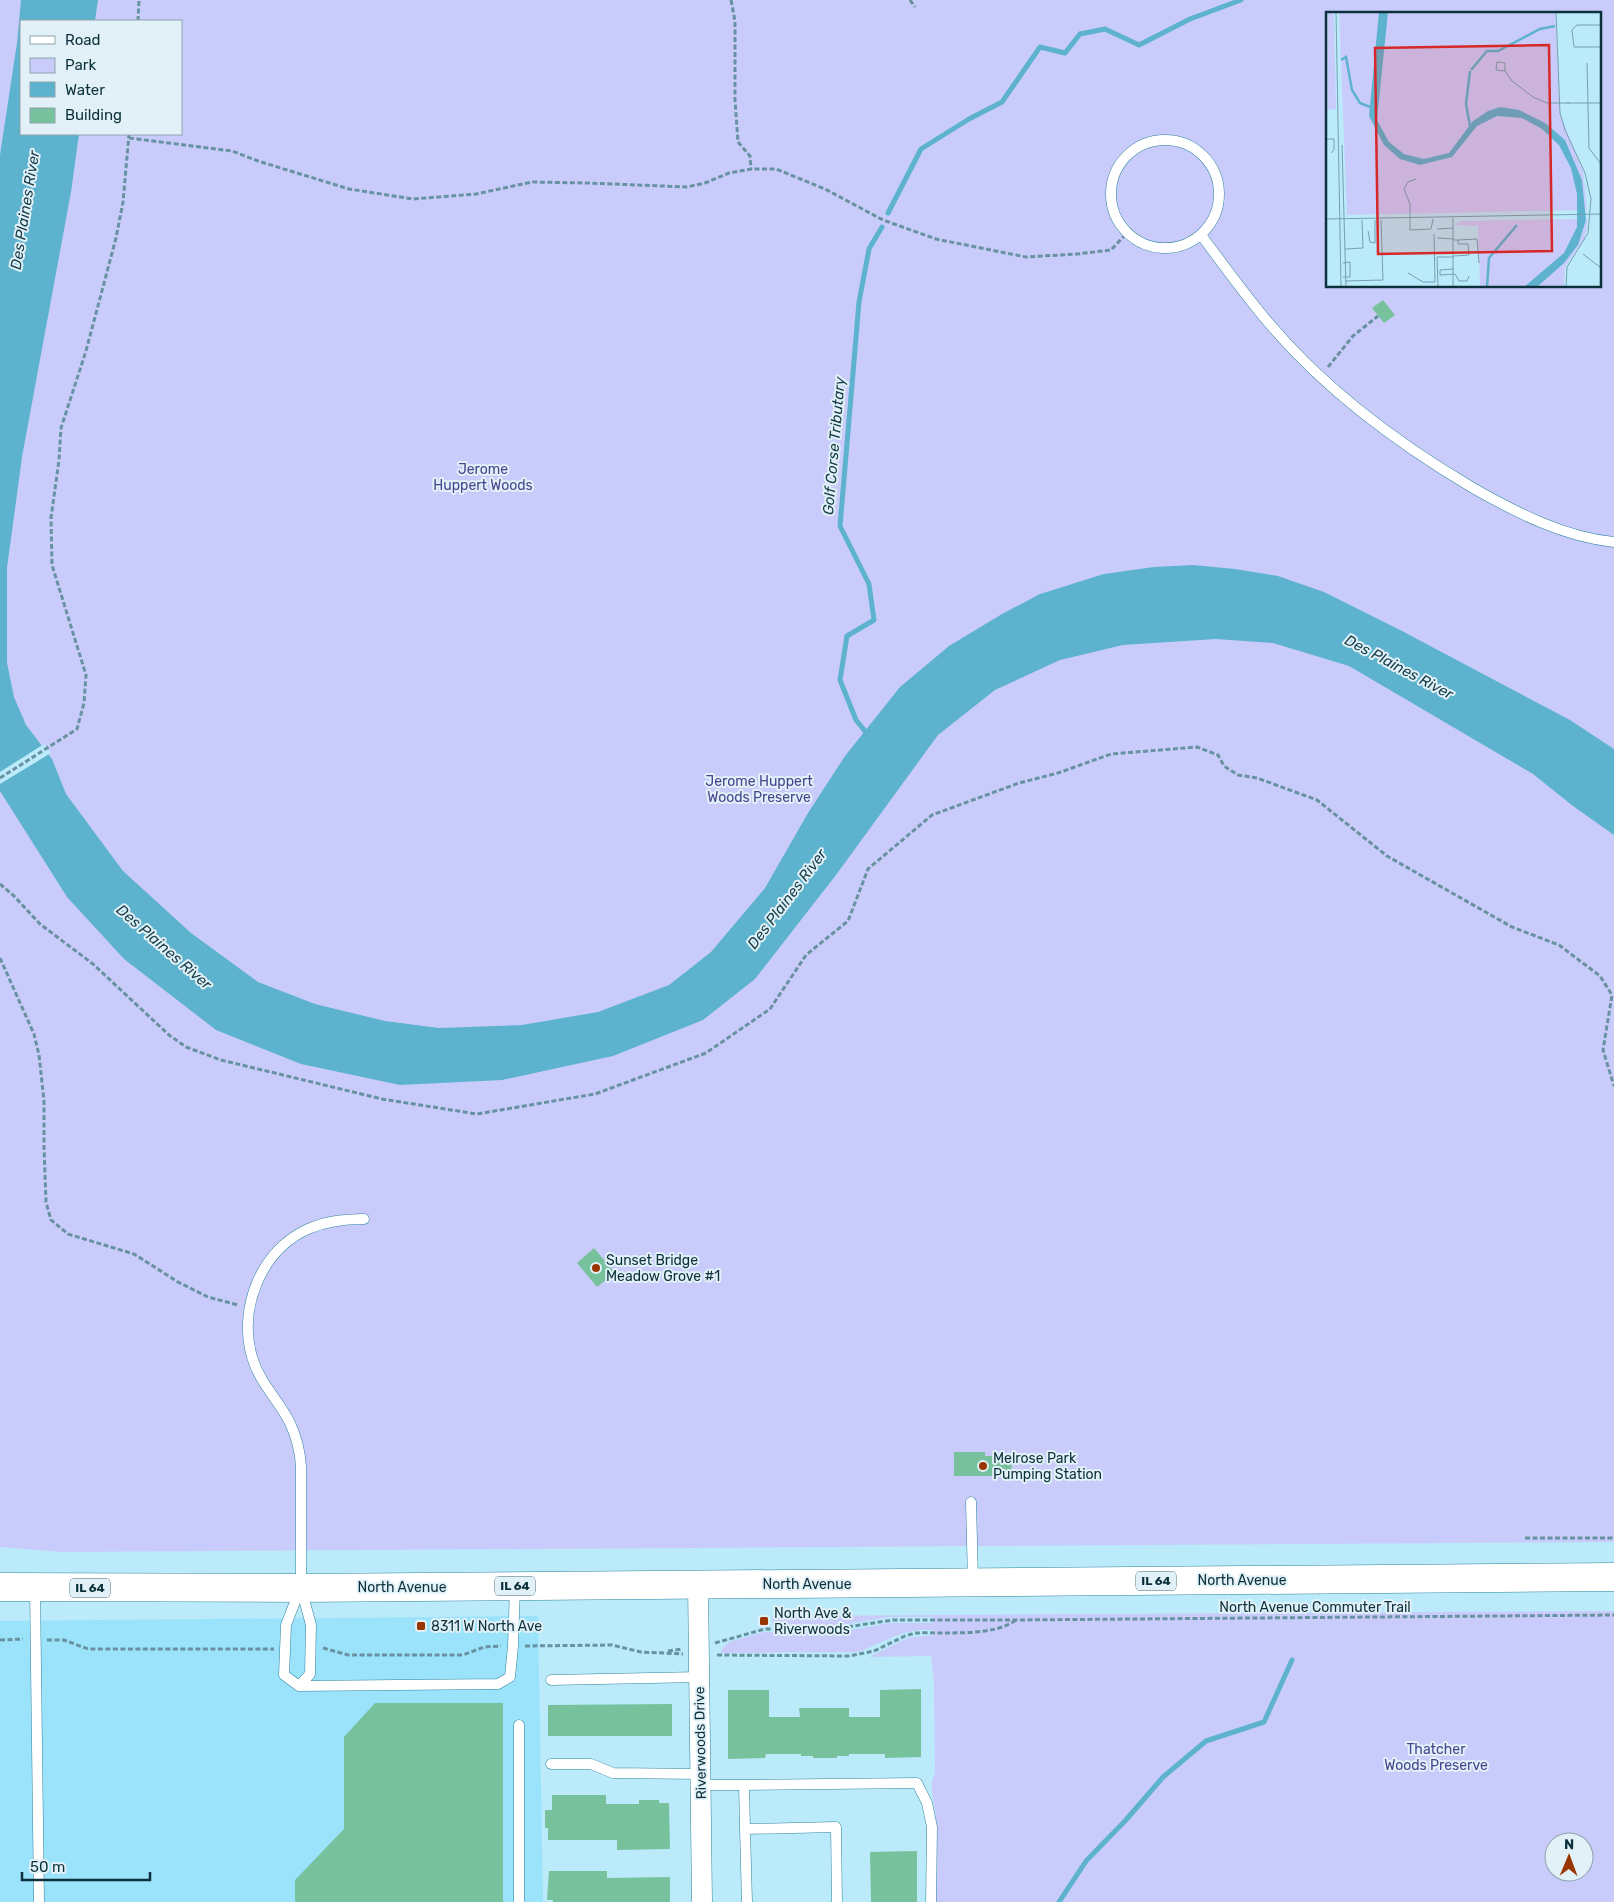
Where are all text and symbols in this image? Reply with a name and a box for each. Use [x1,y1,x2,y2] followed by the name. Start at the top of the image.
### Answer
[1326,12,1602,288] inset map
[20,20,182,135] legend
[65,31,101,49] text: Road
[65,56,96,74] text: Park
[65,81,105,99] text: Water
[65,106,122,124] text: Building
[7,148,43,271] water label: Des Plaines River
[819,375,849,516] water label: Golf Corse Tributary
[433,461,533,494] park label: Jerome Huppert Woods
[1342,631,1457,704] water label: Des Plaines River
[705,773,813,806] park label: Jerome Huppert Woods Preserve
[744,845,831,952] water label: Des Plaines River
[113,901,216,994] water label: Des Plaines River
[606,1252,720,1285] place label: Sunset Bridge Meadow Grove #1
[590,1262,602,1274] marker: Sunset Bridge Meadow Grove #1
[993,1450,1102,1483] place label: Melrose Park Pumping Station
[977,1460,989,1472] marker: Melrose Park Pumping Station
[1136,1572,1176,1590] road number: IL 64
[1197,1572,1287,1589] street label: North Avenue
[495,1576,535,1595] road number: IL 64
[762,1576,852,1593] street label: North Avenue
[70,1579,110,1598] road number: IL 64
[357,1579,447,1596] street label: North Avenue
[1219,1599,1411,1616] street label: North Avenue Commuter Trail
[774,1605,852,1638] place label: North Ave & Riverwoods
[758,1615,770,1627] marker: North Ave & Riverwoods
[431,1618,542,1635] place label: 8311 W North Ave
[415,1620,427,1632] marker: 8311 W North Ave
[691,1686,710,1800] street label: Riverwoods Drive
[1384,1741,1488,1774] park label: Thatcher Woods Preserve
[1544,1832,1594,1882] north arrow
[1564,1836,1574,1853] text: N
[22,1850,150,1882] scale bar
[30,1858,65,1876] text: 50 m

